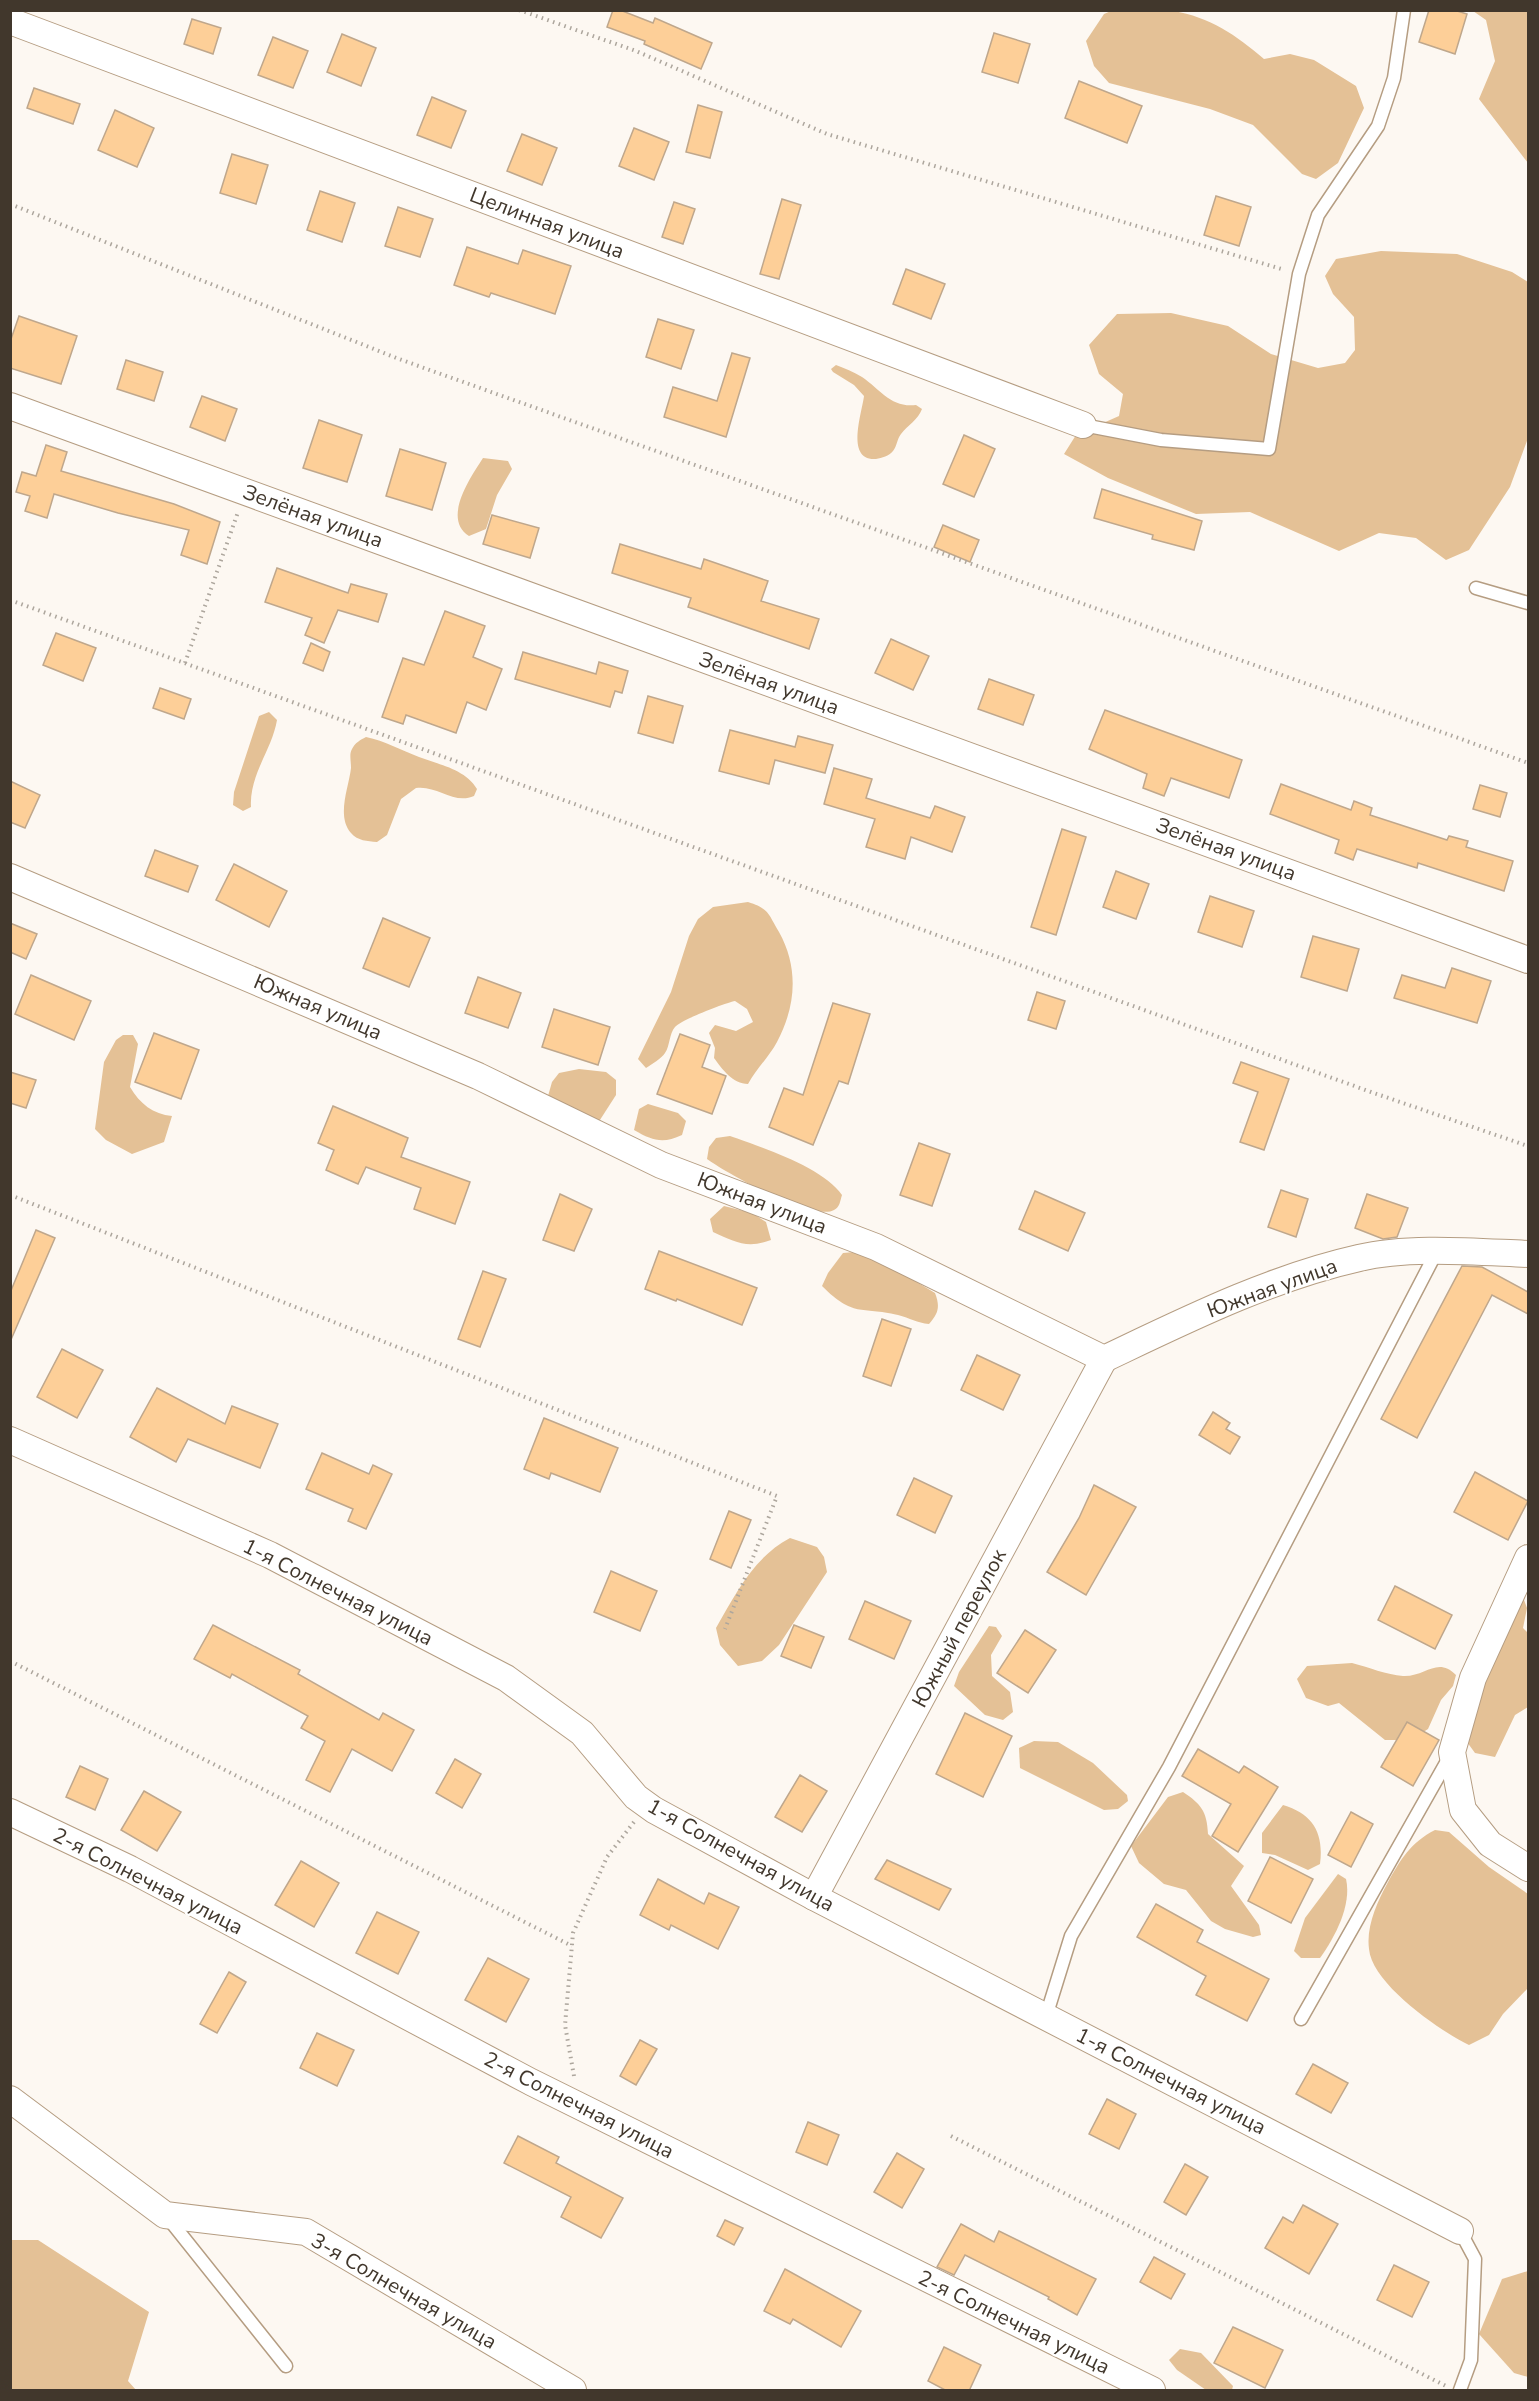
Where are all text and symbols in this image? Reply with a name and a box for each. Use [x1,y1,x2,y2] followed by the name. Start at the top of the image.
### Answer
[466,181,628,265] street label: Целинная улица
[239,478,387,554] street label: Зелёная улица
[695,645,843,721] street label: Зелёная улица
[1152,811,1300,887] street label: Зелёная улица
[250,967,386,1047] street label: Южная улица
[693,1165,831,1241] street label: Южная улица
[1203,1251,1341,1325] street label: Южная улица
[238,1532,438,1652] street label: 1-я Солнечная улица
[905,1543,1013,1712] street label: Южный переулок
[642,1792,840,1918] street label: 1-я Солнечная улица
[48,1821,248,1941] street label: 2-я Солнечная улица
[1071,2021,1271,2141] street label: 1-я Солнечная улица
[479,2045,679,2165] street label: 2-я Солнечная улица
[306,2226,502,2356] street label: 3-я Солнечная улица
[913,2263,1115,2381] street label: 2-я Солнечная улица

